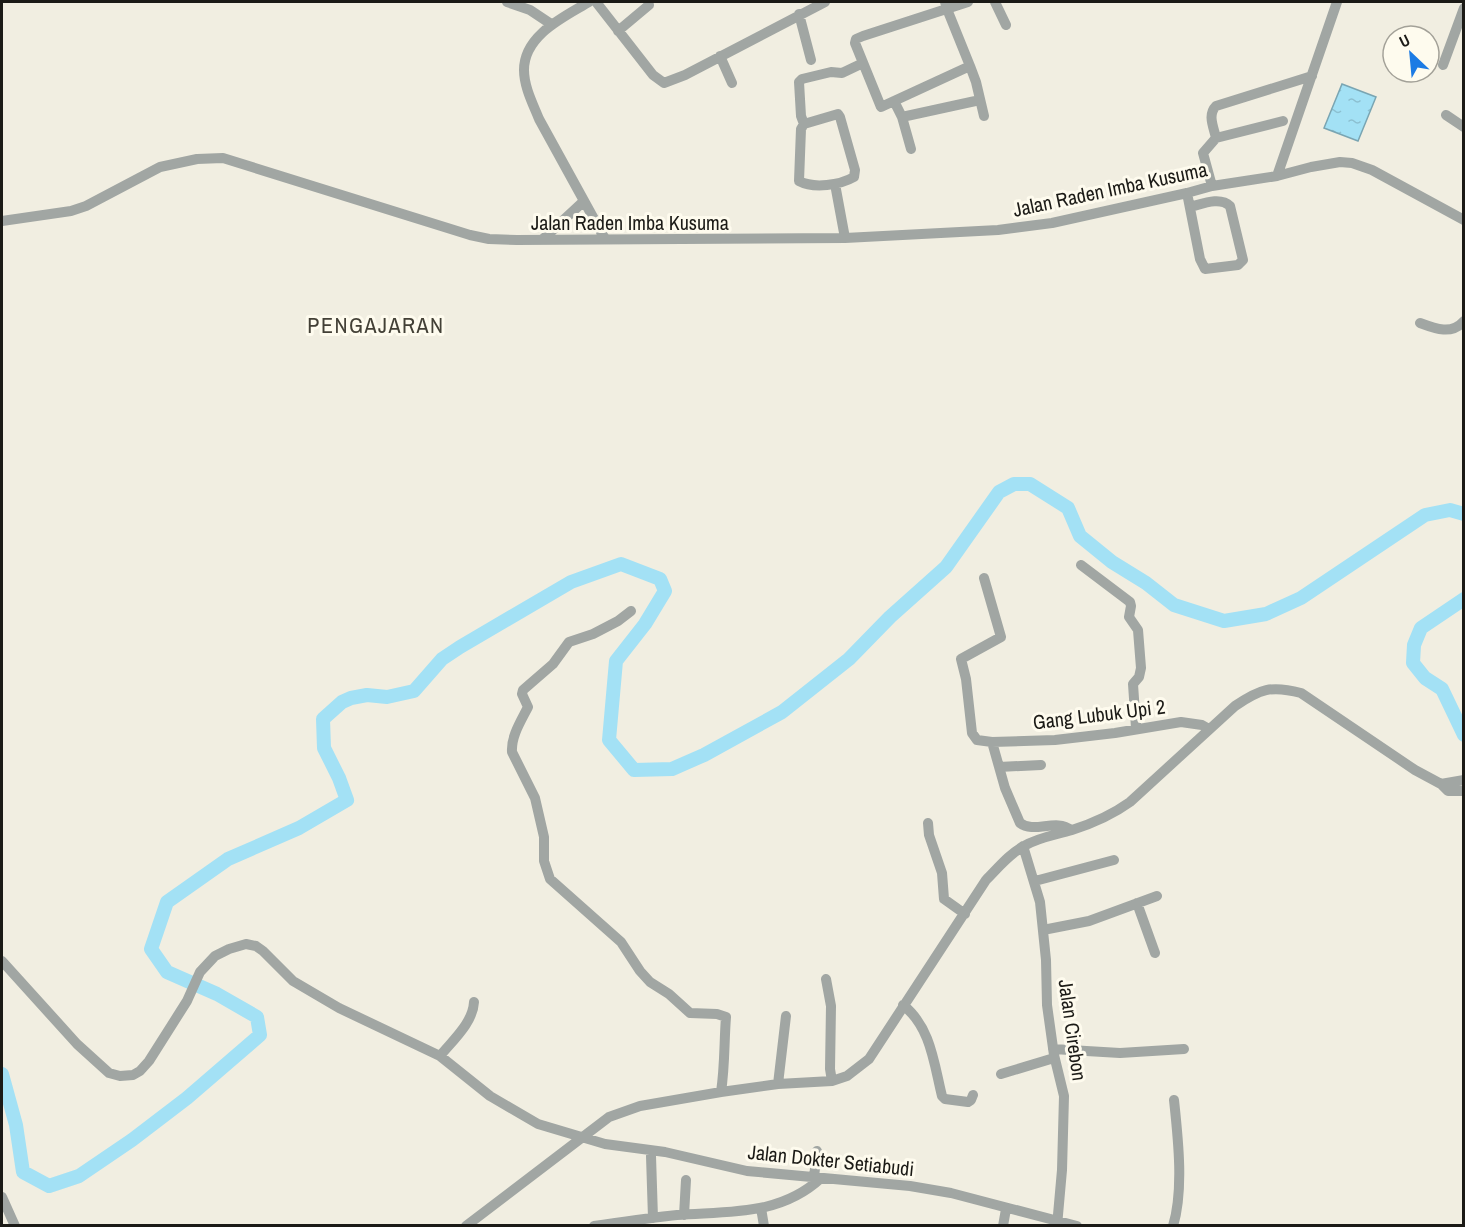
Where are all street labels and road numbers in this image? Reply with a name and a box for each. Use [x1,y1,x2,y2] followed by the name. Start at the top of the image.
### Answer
[1010,155,1210,223] street label: Jalan Raden Imba Kusuma
[531,209,729,236] street label: Jalan Raden Imba Kusuma
[1031,692,1167,736] street label: Gang Lubuk Upi 2
[1053,978,1093,1082] street label: Jalan Cirebon
[747,1138,915,1182] street label: Jalan Dokter Setiabudi

